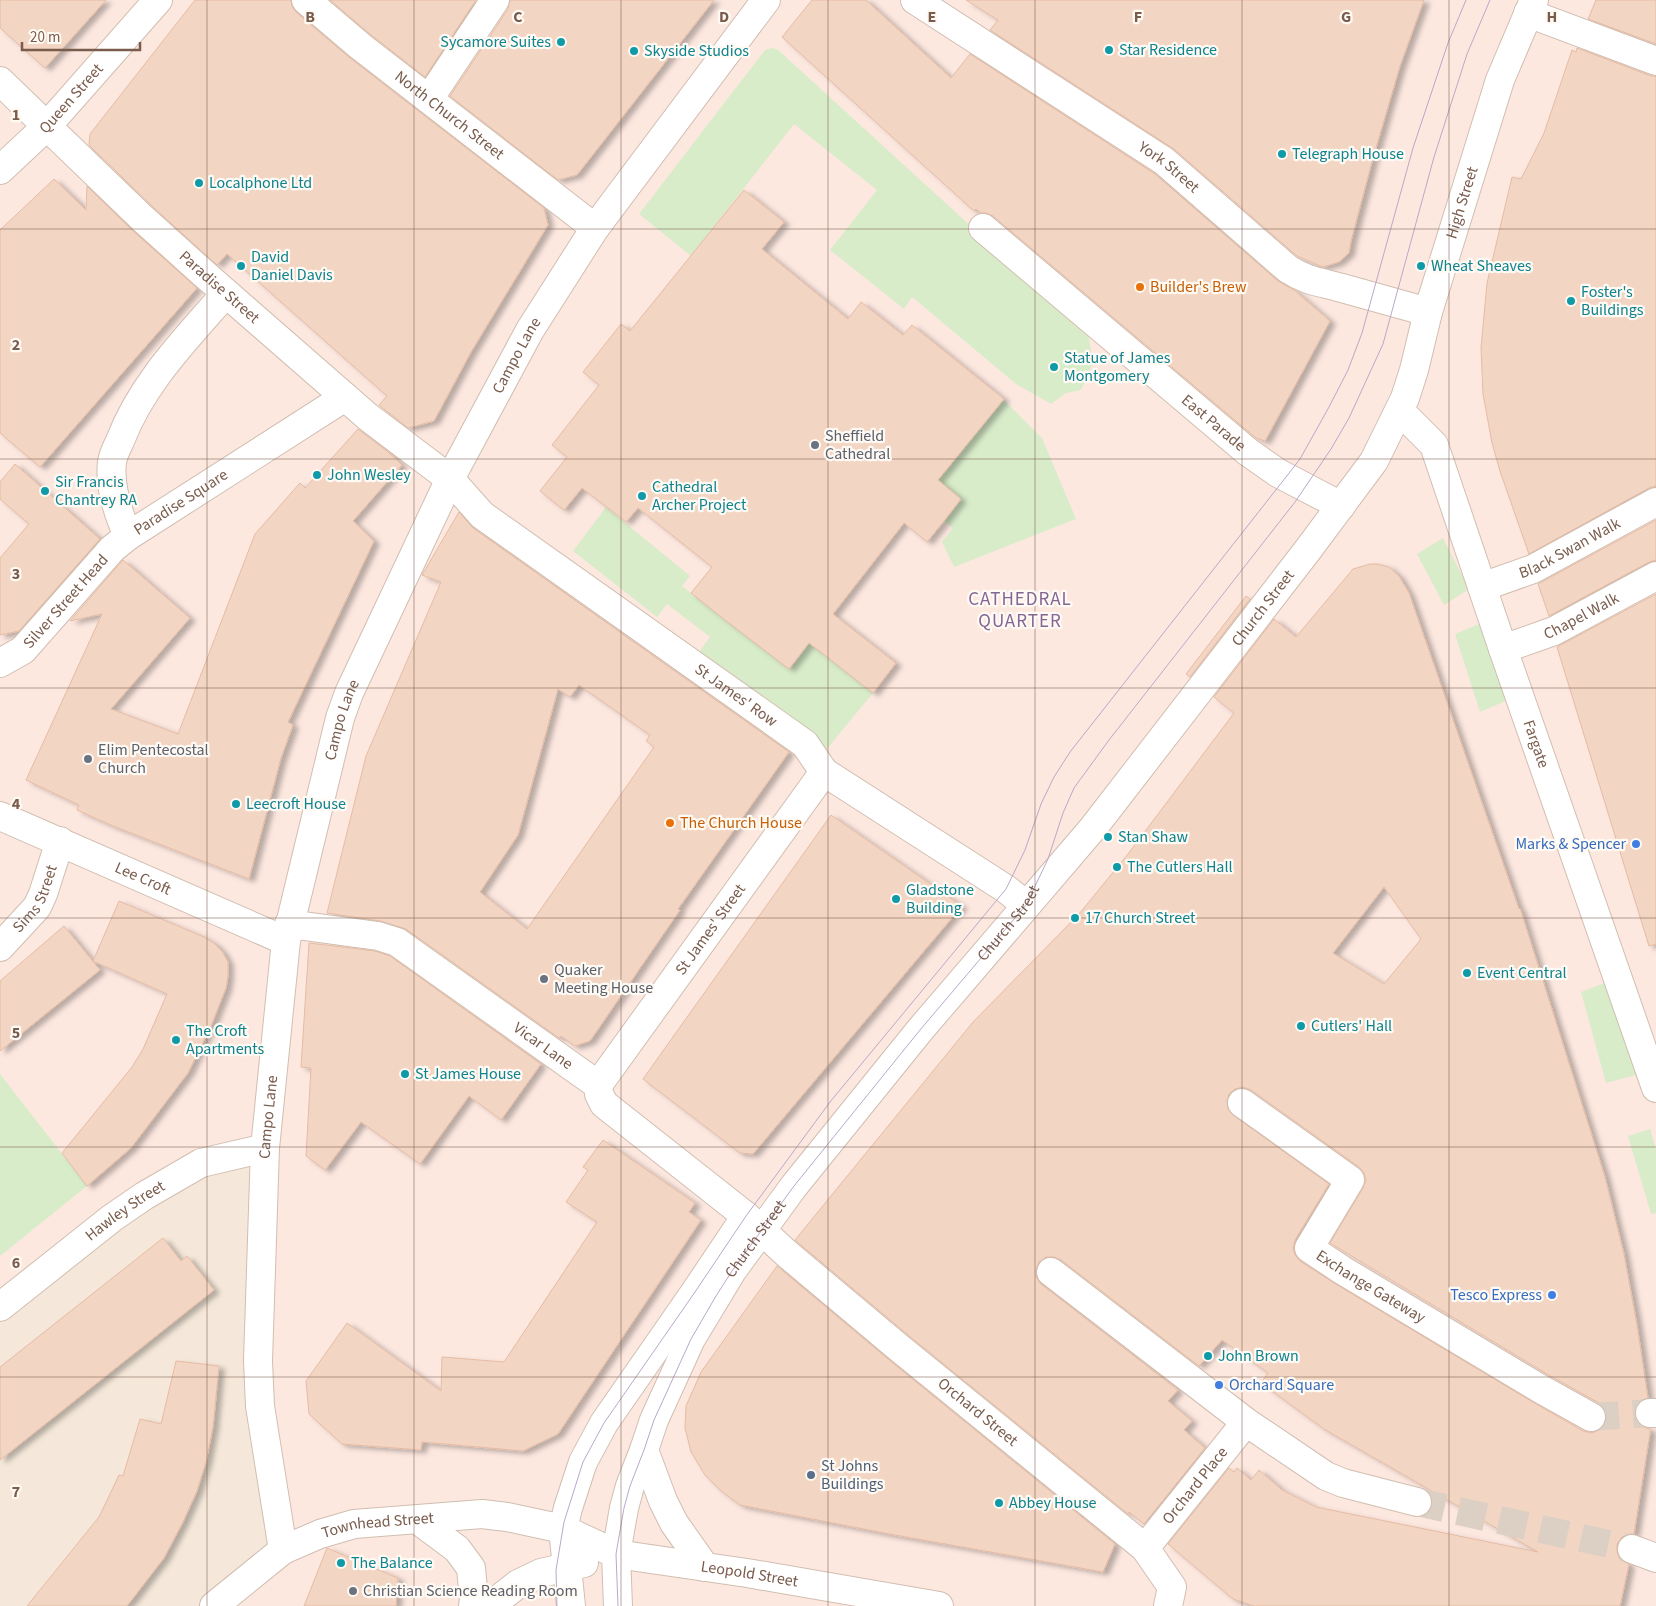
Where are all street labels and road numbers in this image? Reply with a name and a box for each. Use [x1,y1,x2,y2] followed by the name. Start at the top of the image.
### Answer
[34,58,109,139] street label: Queen Street
[390,66,509,165] street label: North Church Street
[1133,136,1205,198] street label: York Street
[1440,163,1484,241] street label: High Street
[174,246,265,329] street label: Paradise Street
[487,313,546,398] street label: Campo Lane
[1177,389,1251,457] street label: East Parade
[129,464,232,541] street label: Paradise Square
[1516,512,1624,584] street label: Black Swan Walk
[18,550,113,654] street label: Silver Street Head
[1226,565,1300,651] street label: Church Street
[1541,587,1623,645] street label: Chapel Walk
[690,658,782,732] street label: St James' Row
[319,676,365,763] street label: Campo Lane
[1518,717,1555,771] street label: Fargate
[111,857,175,901] street label: Lee Croft
[8,861,63,938] street label: Sims Street
[670,879,751,979] street label: St James' Street
[972,881,1045,966] street label: Church Street
[509,1017,578,1075] street label: Vicar Lane
[254,1074,283,1159] street label: Campo Lane
[80,1175,170,1246] street label: Hawley Street
[720,1195,792,1282] street label: Church Street
[1312,1245,1430,1329] street label: Exchange Gateway
[933,1372,1023,1452] street label: Orchard Street
[1157,1442,1233,1529] street label: Orchard Place
[319,1507,435,1544] street label: Townhead Street
[699,1555,800,1593] street label: Leopold Street

